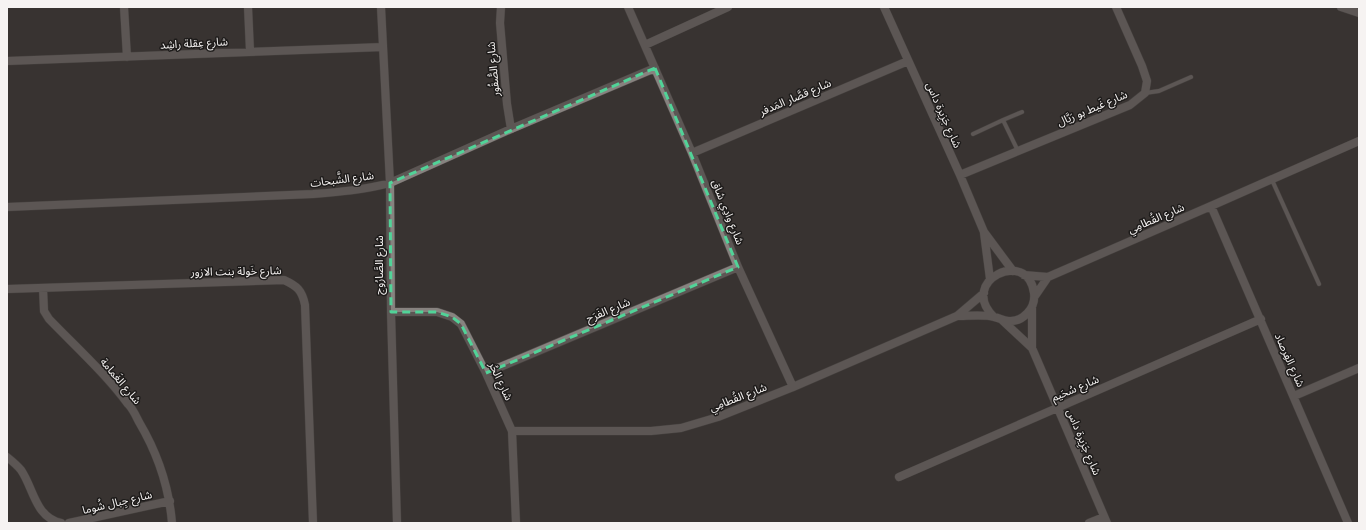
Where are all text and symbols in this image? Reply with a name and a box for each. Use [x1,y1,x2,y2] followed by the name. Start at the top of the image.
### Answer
[160,34,229,53] street label: شارع عِقلة راشِد
[484,41,503,98] street label: شارع الصُّقُور
[756,75,834,120] street label: شارع قصَّار المَدفر
[922,80,965,151] street label: شارع جَزِيرة داس
[1055,87,1130,130] street label: شارع غَيط بو رَيَّال
[309,167,375,191] street label: شارع الشَّبحات
[706,177,748,248] street label: شارع وادِي شاق
[1126,200,1188,239] street label: شارع القُطامِي
[372,235,387,295] street label: شارع الصَّارُوج
[189,263,282,280] street label: شارع خَولة بنت الازور
[584,294,633,326] street label: شارع الفَرَح
[1271,331,1308,390] street label: شارع الفِرصاد
[97,355,145,408] street label: شارع الغَمامة
[485,358,516,403] street label: شارع الحُر
[1049,372,1102,406] street label: شارع سُحَيم
[707,380,770,417] street label: شارع القُطامِي
[1062,407,1104,478] street label: شارع جَزِيرة داس
[81,487,154,518] street label: شارع جِبال شُوما

